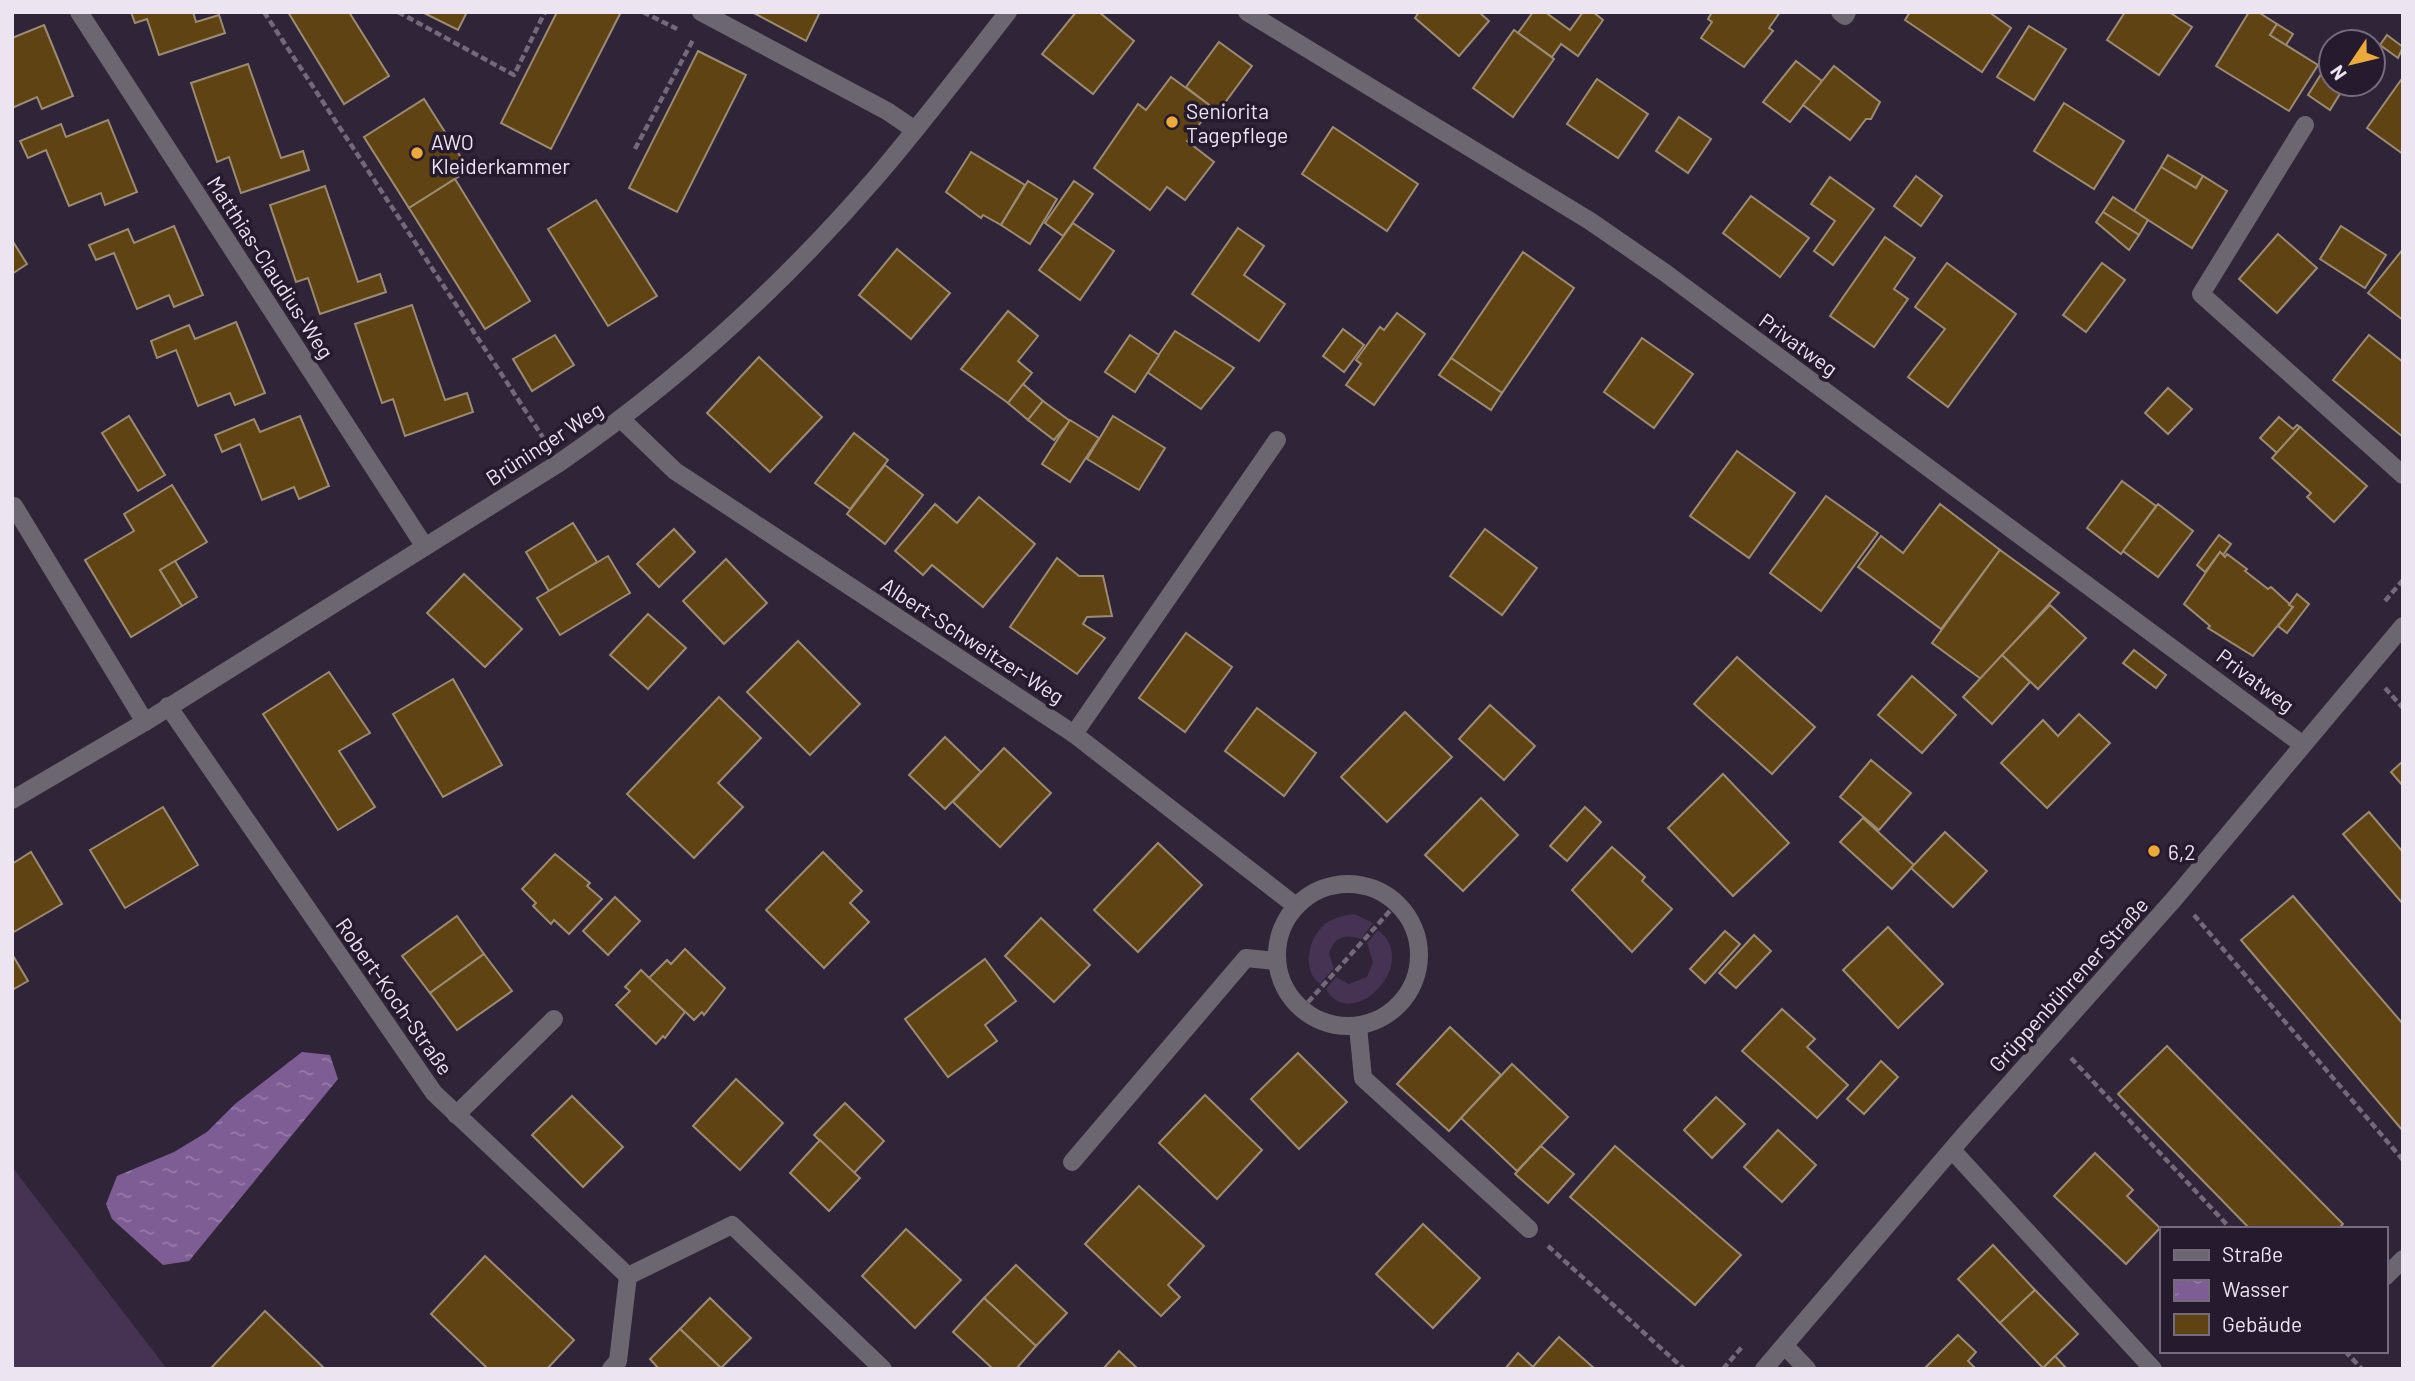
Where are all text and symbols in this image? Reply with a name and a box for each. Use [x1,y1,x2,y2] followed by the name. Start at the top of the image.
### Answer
[2317,28,2387,98] north arrow
[2325,61,2351,85] text: N
[1186,98,1288,147] place label: Seniorita Tagepflege
[1164,114,1180,130] marker: Seniorita Tagepflege
[431,129,570,178] place label: AWO Kleiderkammer
[409,145,425,161] marker: AWO Kleiderkammer
[203,171,339,363] street label: Matthias-Claudius-Weg
[1755,307,1843,381] street label: Privatweg
[481,396,607,490] street label: Brüninger Weg
[877,571,1069,709] street label: Albert-Schweitzer-Weg
[2212,643,2300,717] street label: Privatweg
[2168,839,2196,864] place label: 6,2
[2146,843,2162,859] marker: 6,2
[1983,892,2153,1076] street label: Grüppenbührener Straße
[331,913,459,1079] street label: Robert-Koch-Straße
[2160,1227,2387,1353] legend
[2222,1241,2283,1266] text: Straße
[2222,1276,2289,1301] text: Wasser
[2222,1311,2302,1336] text: Gebäude

